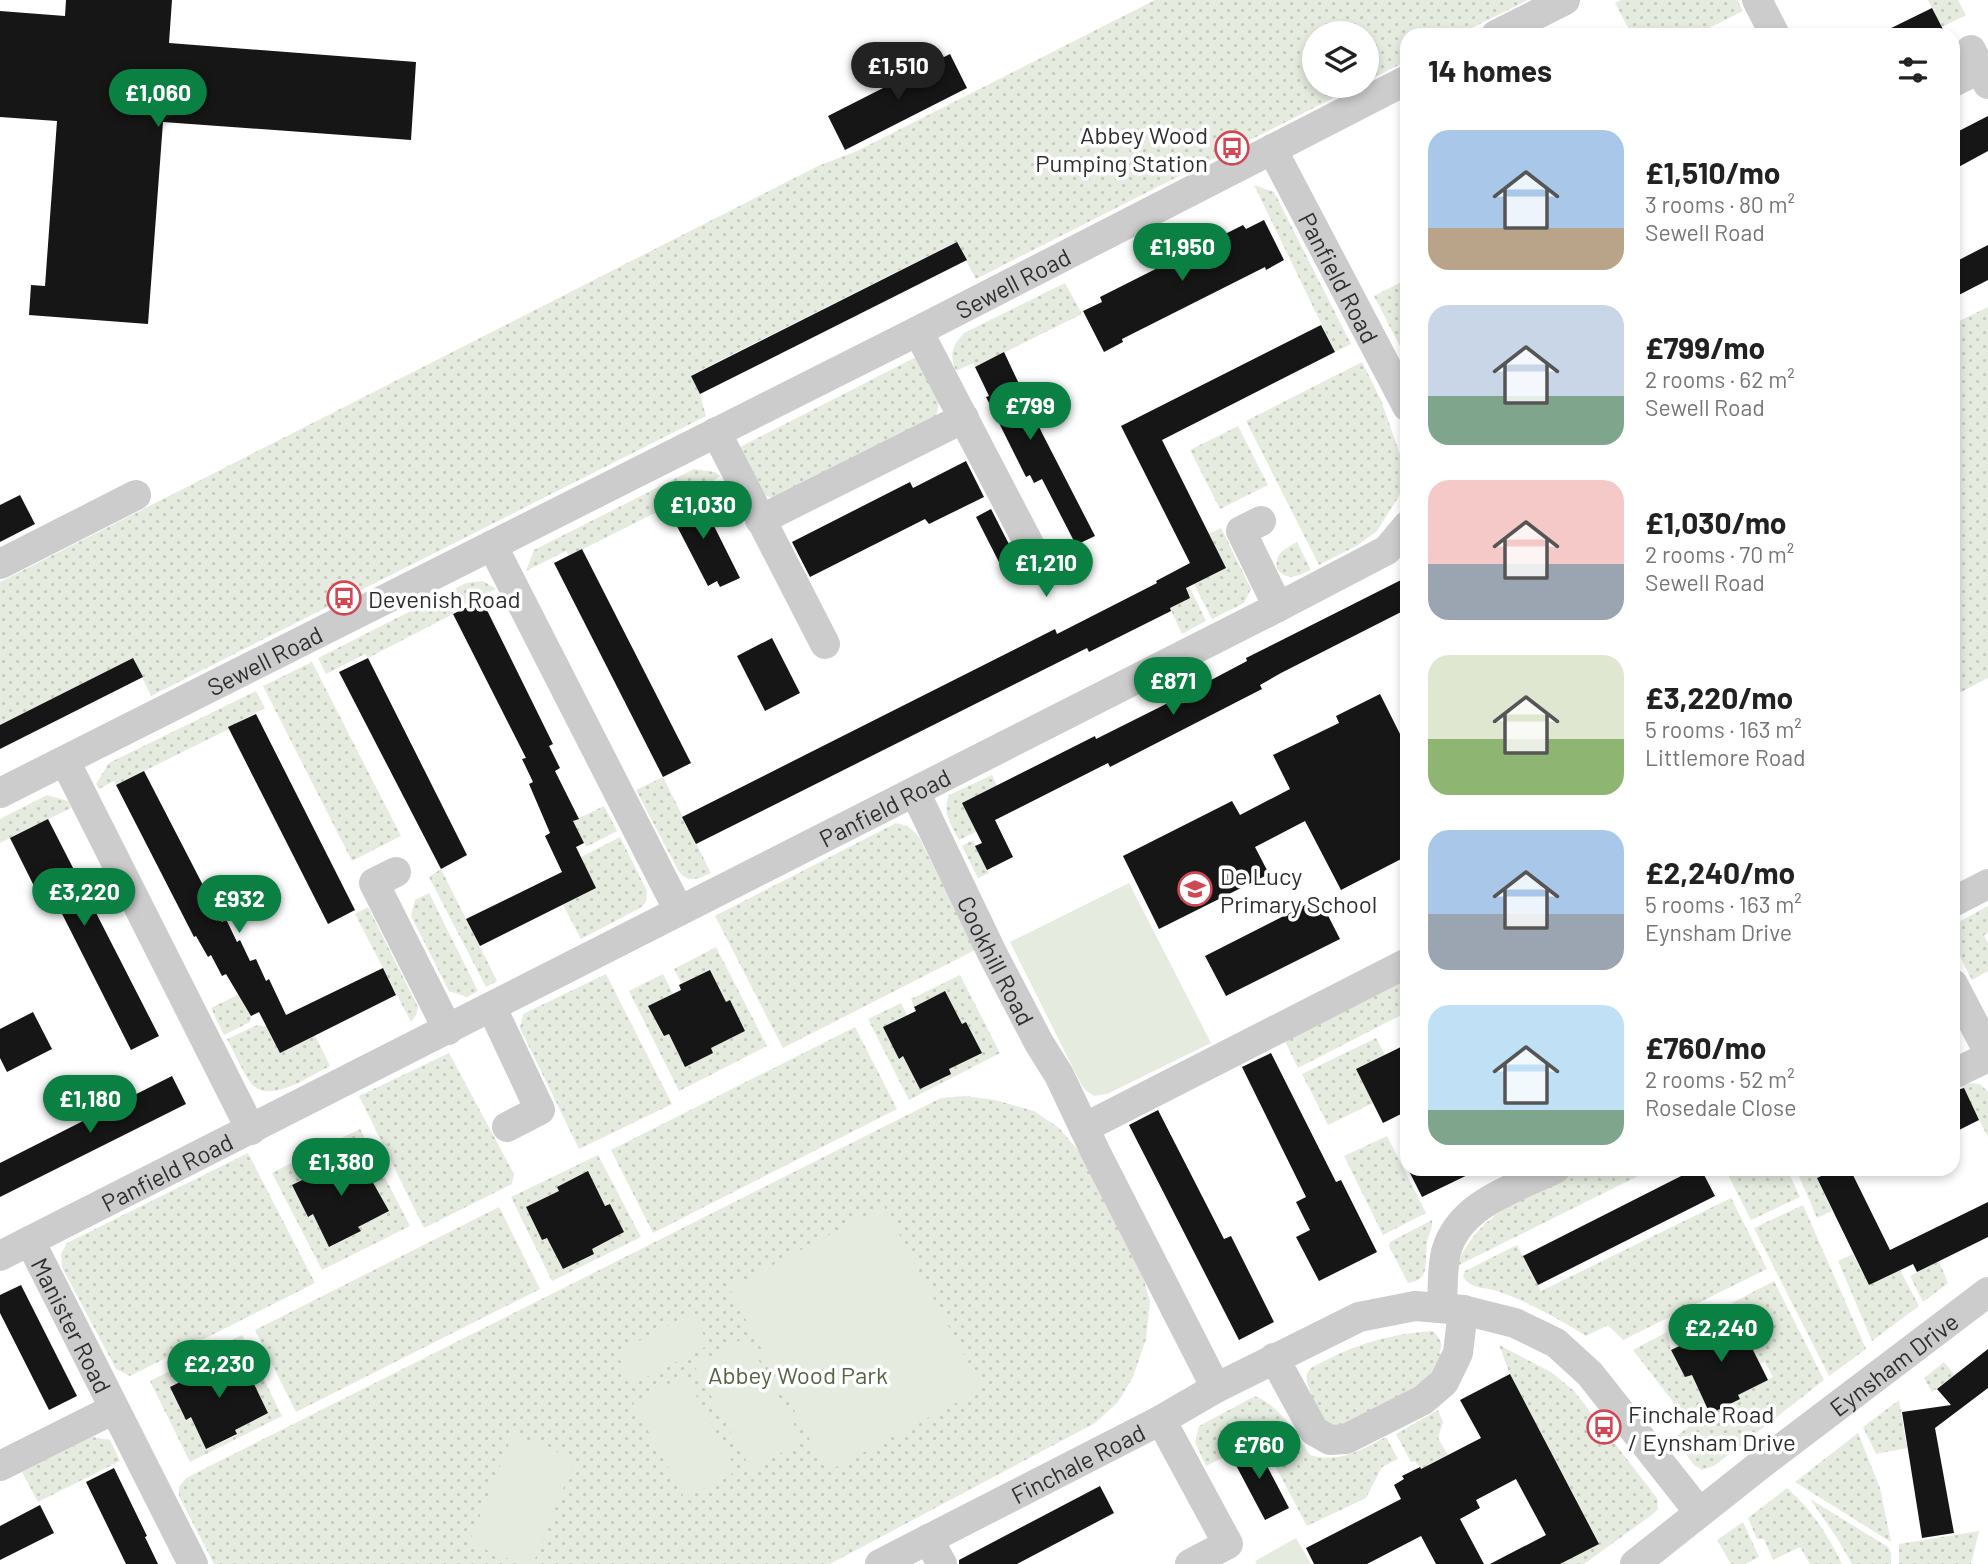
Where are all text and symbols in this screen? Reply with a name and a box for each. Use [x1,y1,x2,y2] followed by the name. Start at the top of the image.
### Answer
[1302,21,1379,98] map controls
[1302,21,1379,98] button: layers
[841,42,955,102] pin: £1,510
[867,51,929,79] text: £1,510
[1894,51,1932,89] icon: filters
[1428,52,1552,88] text: 14 homes
[101,69,215,129] pin: £1,060
[125,78,191,106] text: £1,060
[1035,120,1208,177] place label: Abbey Wood Pumping Station
[1213,129,1251,167] bus stop icon: Abbey Wood Pumping Station
[1645,154,1781,190] text: £1,510/mo
[1484,158,1568,242] icon: home
[1645,190,1795,218] text: 3 rooms · 80 m²
[1293,207,1386,348] street label: Panfield Road
[1645,218,1765,246] text: Sewell Road
[1125,224,1239,283] pin: £1,950
[1149,232,1215,260] text: £1,950
[950,241,1075,324] street label: Sewell Road
[1645,329,1765,365] text: £799/mo
[1484,333,1568,417] icon: home
[1645,365,1795,393] text: 2 rooms · 62 m²
[989,382,1071,442] pin: £799
[1005,391,1055,419] text: £799
[1645,393,1765,421] text: Sewell Road
[646,482,760,541] pin: £1,030
[670,490,736,518] text: £1,030
[1645,504,1787,540] text: £1,030/mo
[1484,508,1568,592] icon: home
[989,540,1103,599] pin: £1,210
[1645,540,1794,568] text: 2 rooms · 70 m²
[1015,548,1077,576] text: £1,210
[1645,568,1765,596] text: Sewell Road
[325,579,363,617] bus stop icon: Devenish Road
[368,584,521,613] place label: Devenish Road
[202,619,327,701] street label: Sewell Road
[1132,658,1214,717] pin: £871
[1150,666,1196,694] text: £871
[1645,679,1793,715] text: £3,220/mo
[1484,683,1568,767] icon: home
[1645,715,1802,743] text: 5 rooms · 163 m²
[1645,743,1806,771] text: Littlemore Road
[814,761,955,852] street label: Panfield Road
[1645,854,1795,890] text: £2,240/mo
[1484,858,1568,942] icon: home
[1220,861,1377,918] place label: De Lucy Primary School
[27,869,141,928] pin: £3,220
[1176,870,1214,908] school or university icon: De Lucy Primary School
[198,876,280,935] pin: £932
[48,877,120,905] text: £3,220
[213,884,265,912] text: £932
[1645,890,1802,918] text: 5 rooms · 163 m²
[952,891,1041,1030] street label: Cookhill Road
[1645,918,1792,946] text: Eynsham Drive
[1645,1029,1766,1065] text: £760/mo
[1484,1033,1568,1117] icon: home
[1645,1065,1795,1093] text: 2 rooms · 52 m²
[33,1076,147,1135] pin: £1,180
[59,1084,121,1112] text: £1,180
[1645,1093,1796,1121] text: Rosedale Close
[96,1126,237,1217] street label: Panfield Road
[284,1138,398,1198] pin: £1,380
[308,1147,374,1175] text: £1,380
[26,1252,119,1397] street label: Manister Road
[1664,1304,1778,1364] pin: £2,240
[1824,1306,1963,1422] street label: Eynsham Drive
[1685,1313,1757,1341] text: £2,240
[162,1340,276,1400] pin: £2,230
[183,1349,255,1377] text: £2,230
[708,1360,888,1389] park label: Abbey Wood Park
[1628,1399,1796,1456] place label: Finchale Road / Eynsham Drive
[1585,1408,1623,1446] bus stop icon: Finchale Road / Eynsham Drive
[1006,1416,1149,1509] street label: Finchale Road
[1218,1422,1300,1481] pin: £760
[1234,1430,1284,1458] text: £760

